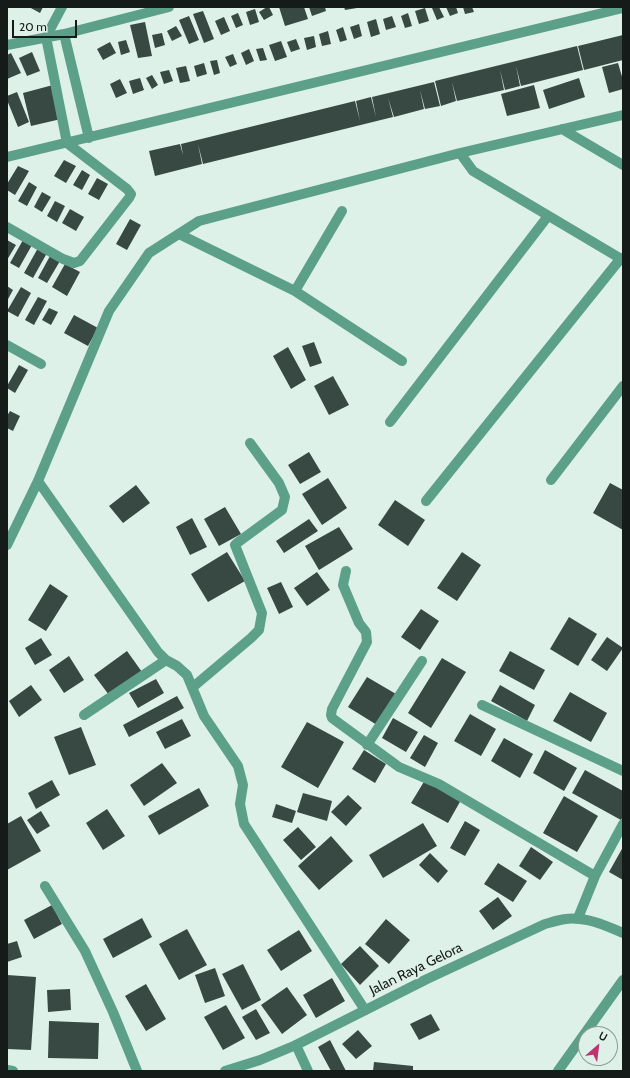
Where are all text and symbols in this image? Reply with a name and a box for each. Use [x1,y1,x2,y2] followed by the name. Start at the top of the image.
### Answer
[14,12,79,38] scale bar
[19,19,47,34] text: 20 m
[367,939,465,999] street label: Jalan Raya Gelora
[578,1026,618,1066] north arrow
[596,1028,610,1044] text: U

